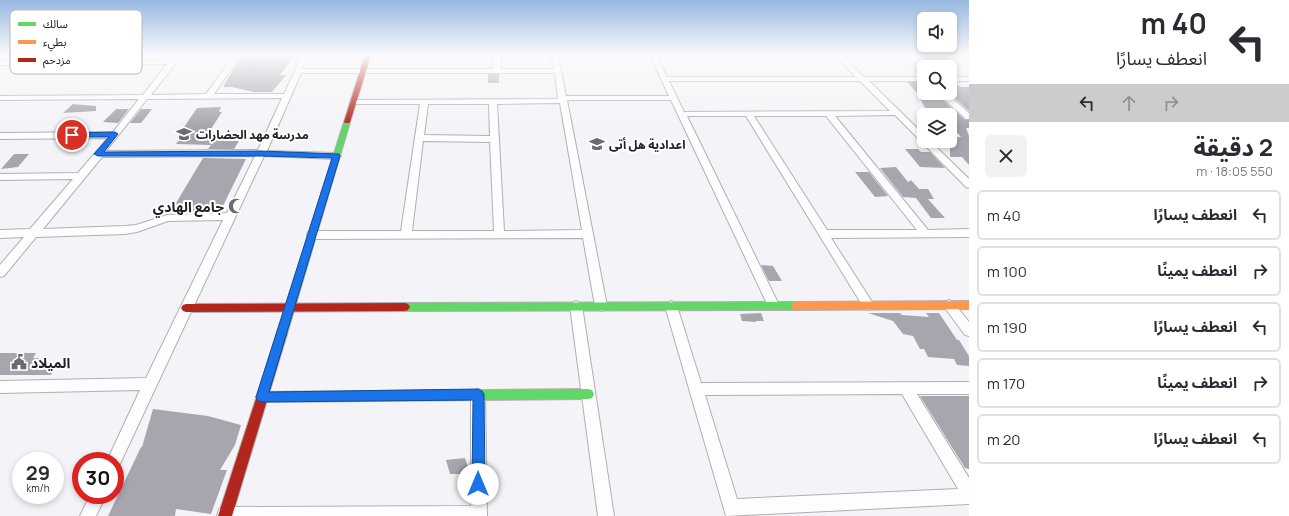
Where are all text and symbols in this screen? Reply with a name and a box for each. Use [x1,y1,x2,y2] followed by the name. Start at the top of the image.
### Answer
[1141,4,1207,42] text: 40 m
[10,10,142,74] legend
[917,12,957,148] map controls
[917,12,957,52] button: sound
[43,16,68,31] text: سالك
[1221,16,1273,68] icon: left
[43,34,66,52] text: بطيء
[1116,46,1207,70] text: انعطف يسارًا
[43,52,71,69] text: مزدحم
[917,60,957,100] button: search
[1076,92,1098,114] icon: left
[1118,92,1140,114] icon: ahead
[1160,92,1182,114] icon: right
[917,108,957,148] button: layers
[55,118,89,152] pin
[61,124,83,146] icon: arrive
[175,125,193,143] school or university icon: مدرسة مهد الحضارات
[196,126,309,143] place label: مدرسة مهد الحضارات
[1194,130,1273,163] text: 2 دقيقة
[588,135,606,153] school or university icon: اعدادية هل أتى
[985,135,1027,177] button: close
[609,136,685,153] place label: اعدادية هل أتى
[1196,162,1273,180] text: 550 m · 18:05
[153,197,224,218] place label: جامع الهادي
[227,197,245,215] mosque icon: جامع الهادي
[1153,204,1237,225] text: انعطف يسارًا
[1249,204,1271,226] icon: left
[987,205,1021,226] text: 40 m
[1157,260,1237,281] text: انعطف يمينًا
[1249,260,1271,282] icon: right
[987,261,1027,282] text: 100 m
[1153,316,1237,337] text: انعطف يسارًا
[1249,316,1271,338] icon: left
[987,317,1027,338] text: 190 m
[10,353,28,371] public building icon: الميلاد
[31,353,70,372] place label: الميلاد
[1157,372,1237,393] text: انعطف يمينًا
[1249,372,1271,394] icon: right
[987,373,1025,394] text: 170 m
[1153,428,1237,449] text: انعطف يسارًا
[1249,428,1271,450] icon: left
[987,429,1020,450] text: 20 m
[72,452,124,504] speed limit sign: 30
[26,459,50,486] text: 29
[457,463,499,505] position arrow
[26,481,50,495] text: km/h

